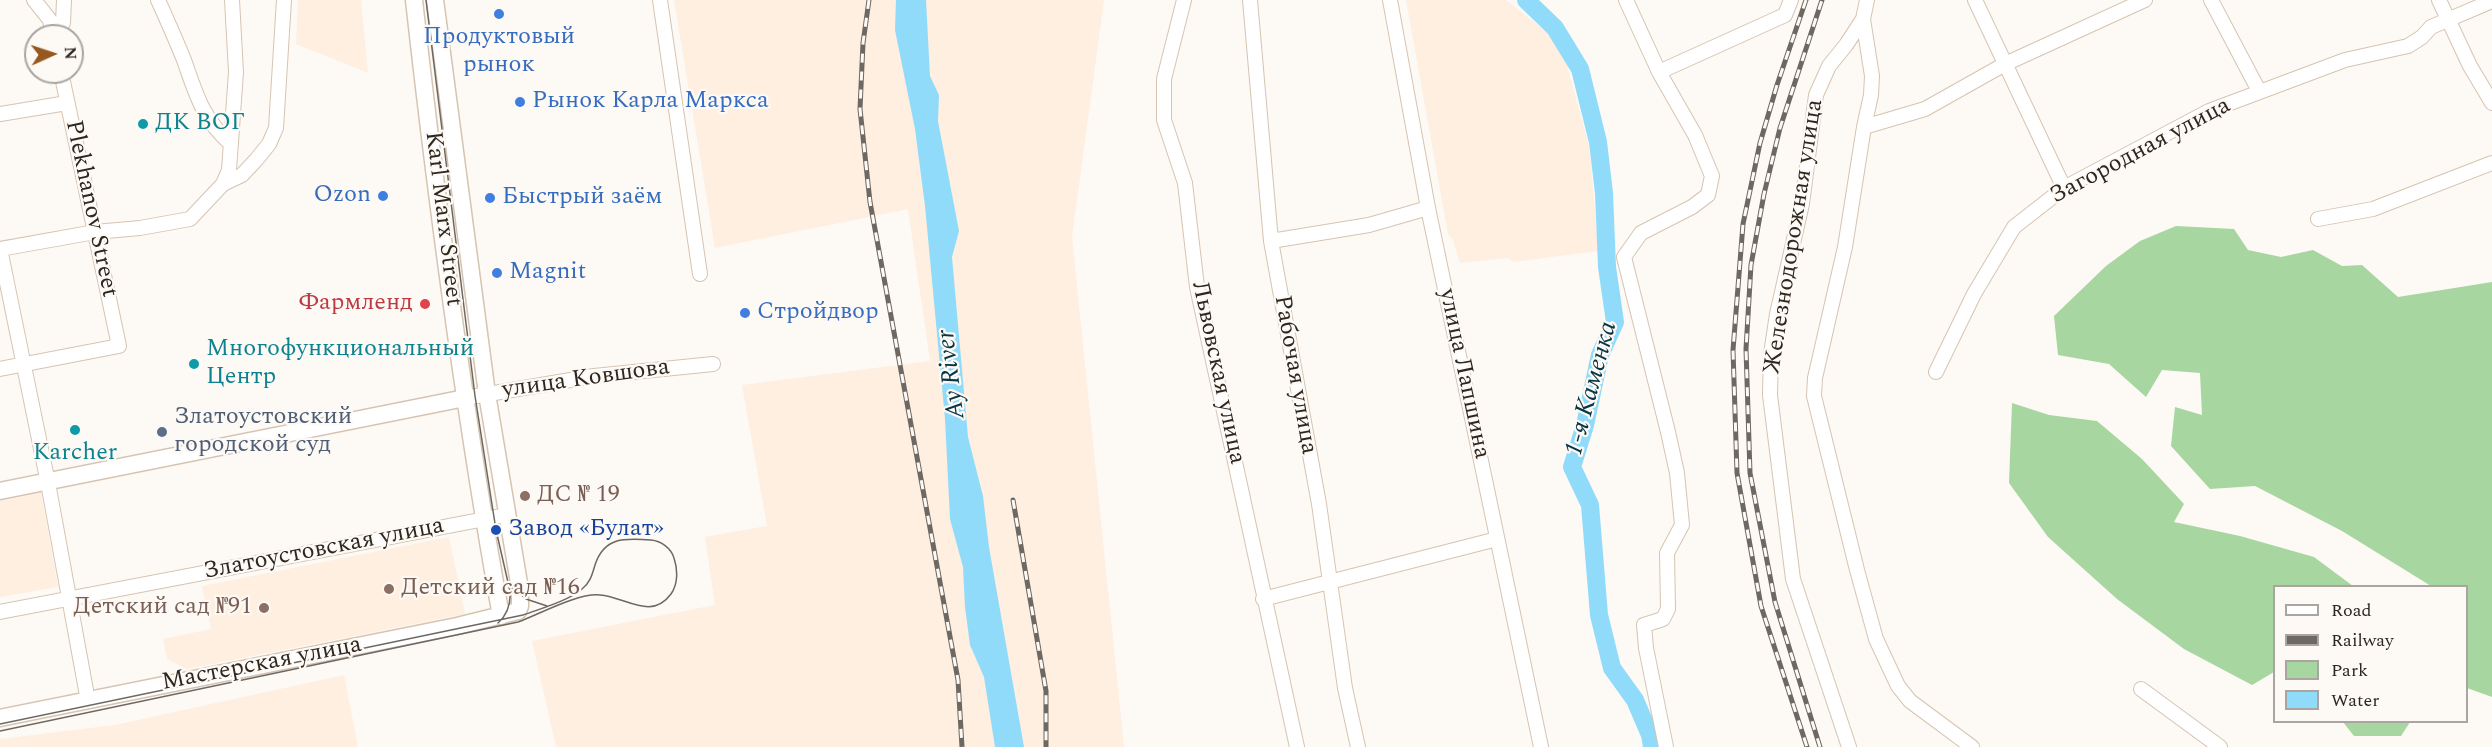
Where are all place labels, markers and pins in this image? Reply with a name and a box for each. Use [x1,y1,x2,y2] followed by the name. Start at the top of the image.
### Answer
[492,7,506,21] marker: Продуктовый рынок
[423,24,575,80] place label: Продуктовый рынок
[532,88,769,116] place label: Рынок Карла Маркса
[513,95,527,109] marker: Рынок Карла Маркса
[155,110,245,138] place label: ДК ВОГ
[136,117,150,131] marker: ДК ВОГ
[313,182,371,210] place label: Ozon
[502,184,662,212] place label: Быстрый заём
[376,189,390,203] marker: Ozon
[483,191,497,205] marker: Быстрый заём
[509,259,586,287] place label: Magnit
[490,266,504,280] marker: Magnit
[299,290,413,318] place label: Фармленд
[418,297,432,311] marker: Фармленд
[757,299,879,327] place label: Стройдвор
[738,306,752,320] marker: Стройдвор
[206,336,474,392] place label: Многофункциональный Центр
[187,357,201,371] marker: Многофункциональный Центр
[174,404,352,460] place label: Златоустовский городской суд
[68,423,82,437] marker: Karcher
[155,425,169,439] marker: Златоустовский городской суд
[33,440,117,468] place label: Karcher
[537,482,620,510] place label: ДС № 19
[518,489,532,503] marker: ДС № 19
[508,516,664,544] place label: Завод «Булат»
[489,523,503,537] marker: Завод «Булат»
[401,575,580,603] place label: Детский сад №16
[382,582,396,596] marker: Детский сад №16
[73,594,252,622] place label: Детский сад №91
[257,601,271,615] marker: Детский сад №91

